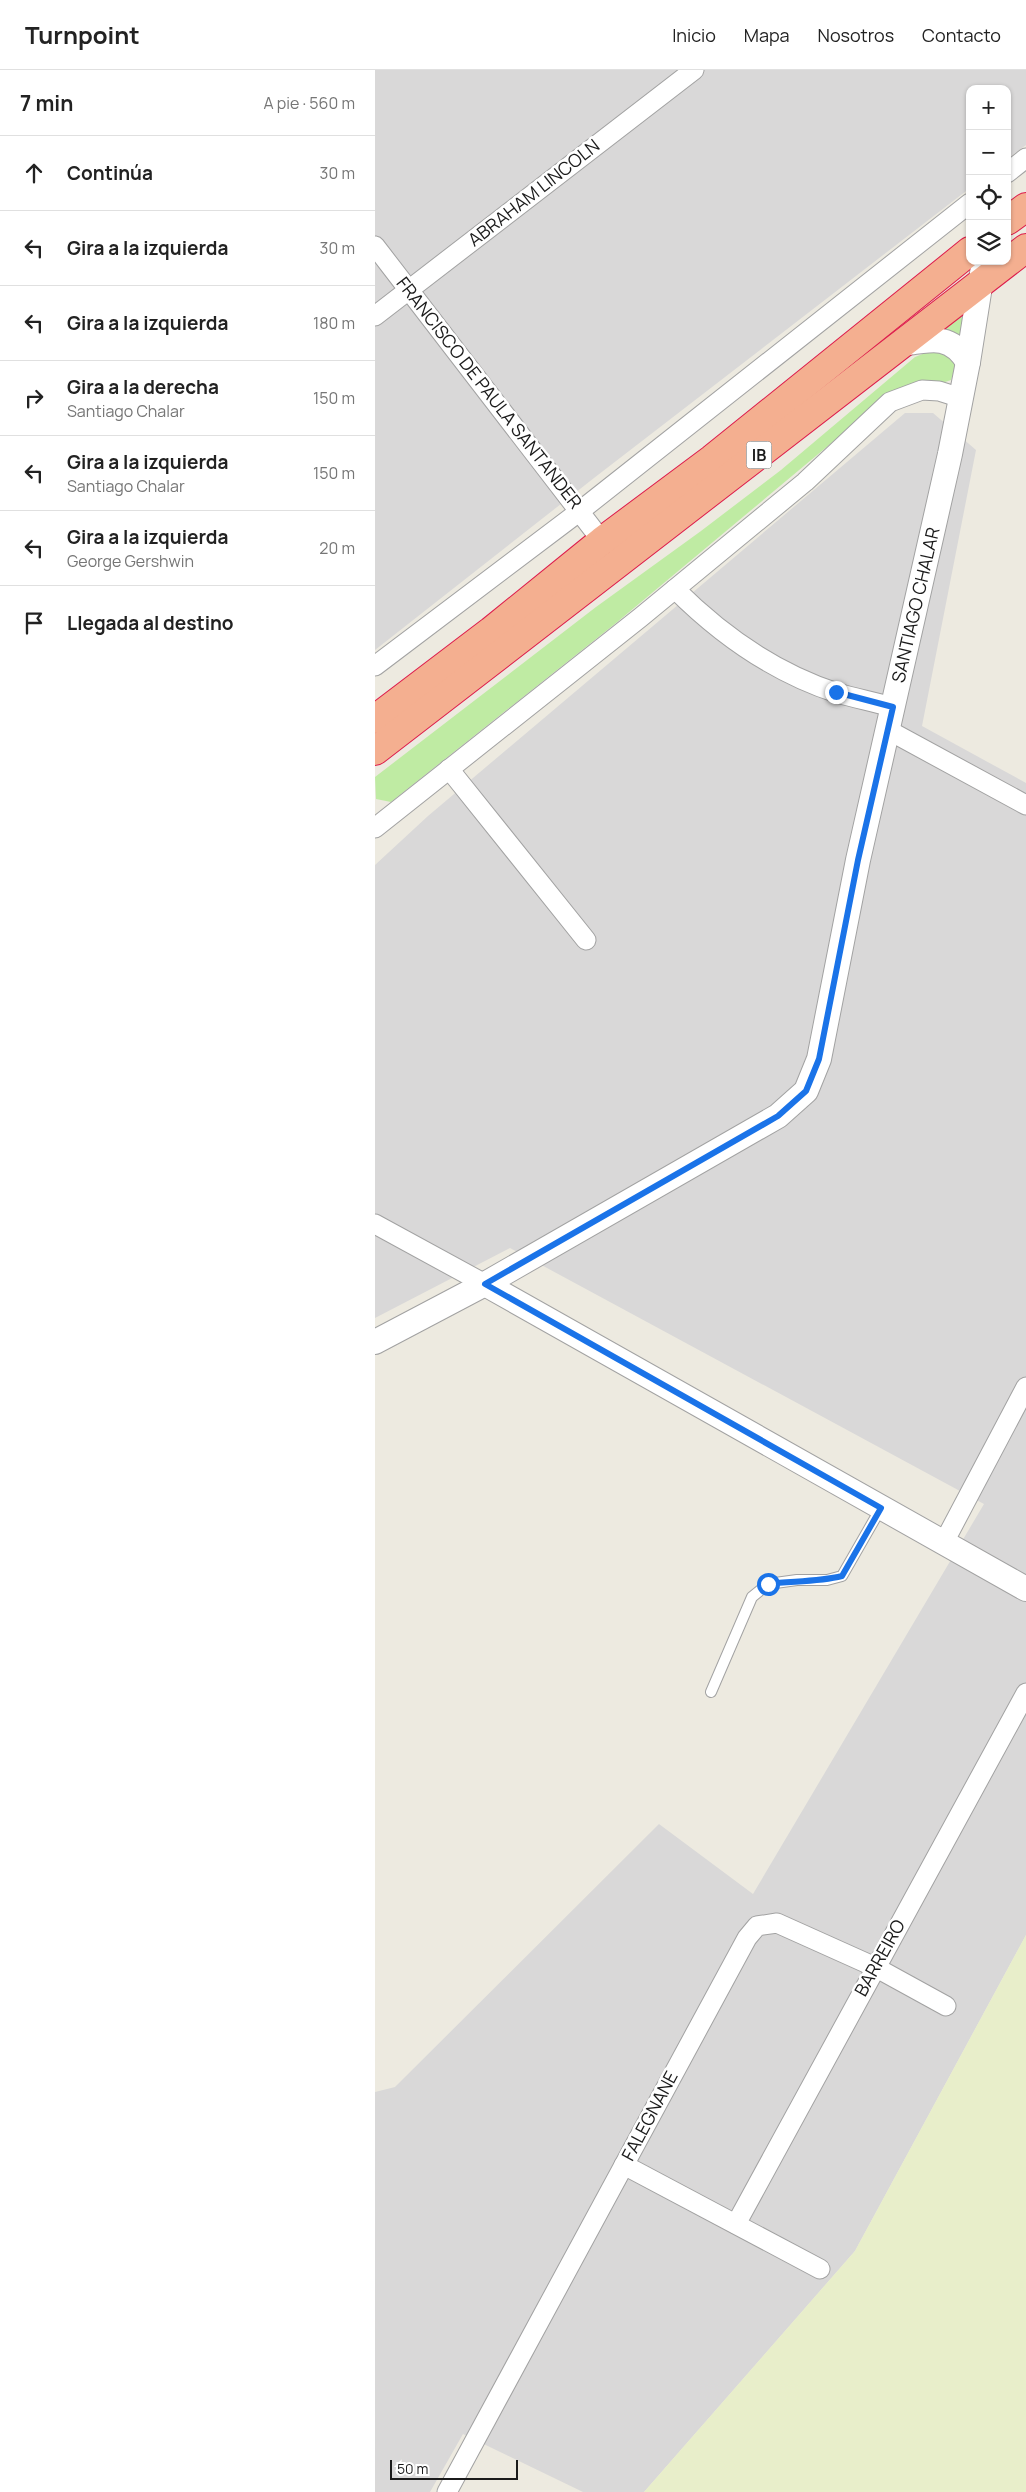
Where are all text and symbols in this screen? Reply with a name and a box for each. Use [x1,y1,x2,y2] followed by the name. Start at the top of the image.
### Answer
[25,18,140,51] text: Turnpoint
[672,23,716,47] text: Inicio
[744,23,790,47] text: Mapa
[818,23,894,47] text: Nosotros
[922,23,1001,47] text: Contacto
[966,85,1011,265] map controls
[966,85,1011,130] button: +
[20,89,73,117] text: 7 min
[263,92,355,114] text: A pie · 560 m
[966,130,1011,175] button: −
[463,133,604,251] street label: ABRAHAM LINCOLN
[20,159,48,187] icon: ahead
[67,160,153,186] text: Continúa
[320,162,355,184] text: 30 m
[966,175,1011,220] button: locate
[966,220,1011,265] button: layers
[20,234,48,262] icon: left
[67,235,228,261] text: Gira a la izquierda
[320,237,355,259] text: 30 m
[392,271,588,513] street label: FRANCISCO DE PAULA SANTANDER
[20,309,48,337] icon: left
[67,310,228,336] text: Gira a la izquierda
[313,312,355,334] text: 180 m
[67,374,219,400] text: Gira a la derecha
[20,384,48,412] icon: right
[313,387,355,409] text: 150 m
[67,400,185,422] text: Santiago Chalar
[747,442,771,468] road number: IB
[67,449,228,475] text: Gira a la izquierda
[20,459,48,487] icon: left
[313,462,355,484] text: 150 m
[67,475,185,497] text: Santiago Chalar
[67,524,228,550] text: Gira a la izquierda
[885,525,945,685] street label: SANTIAGO CHALAR
[20,534,48,562] icon: left
[319,537,355,559] text: 20 m
[67,550,194,572] text: George Gershwin
[20,609,48,637] icon: arrive
[67,610,234,636] text: Llegada al destino
[825,681,848,704] route end
[757,1573,780,1596] route start
[848,1915,910,2000] street label: BARREIRO
[615,2067,683,2165] street label: FALEGNANE
[390,2457,517,2480] scale bar
[397,2459,428,2478] text: 50 m

